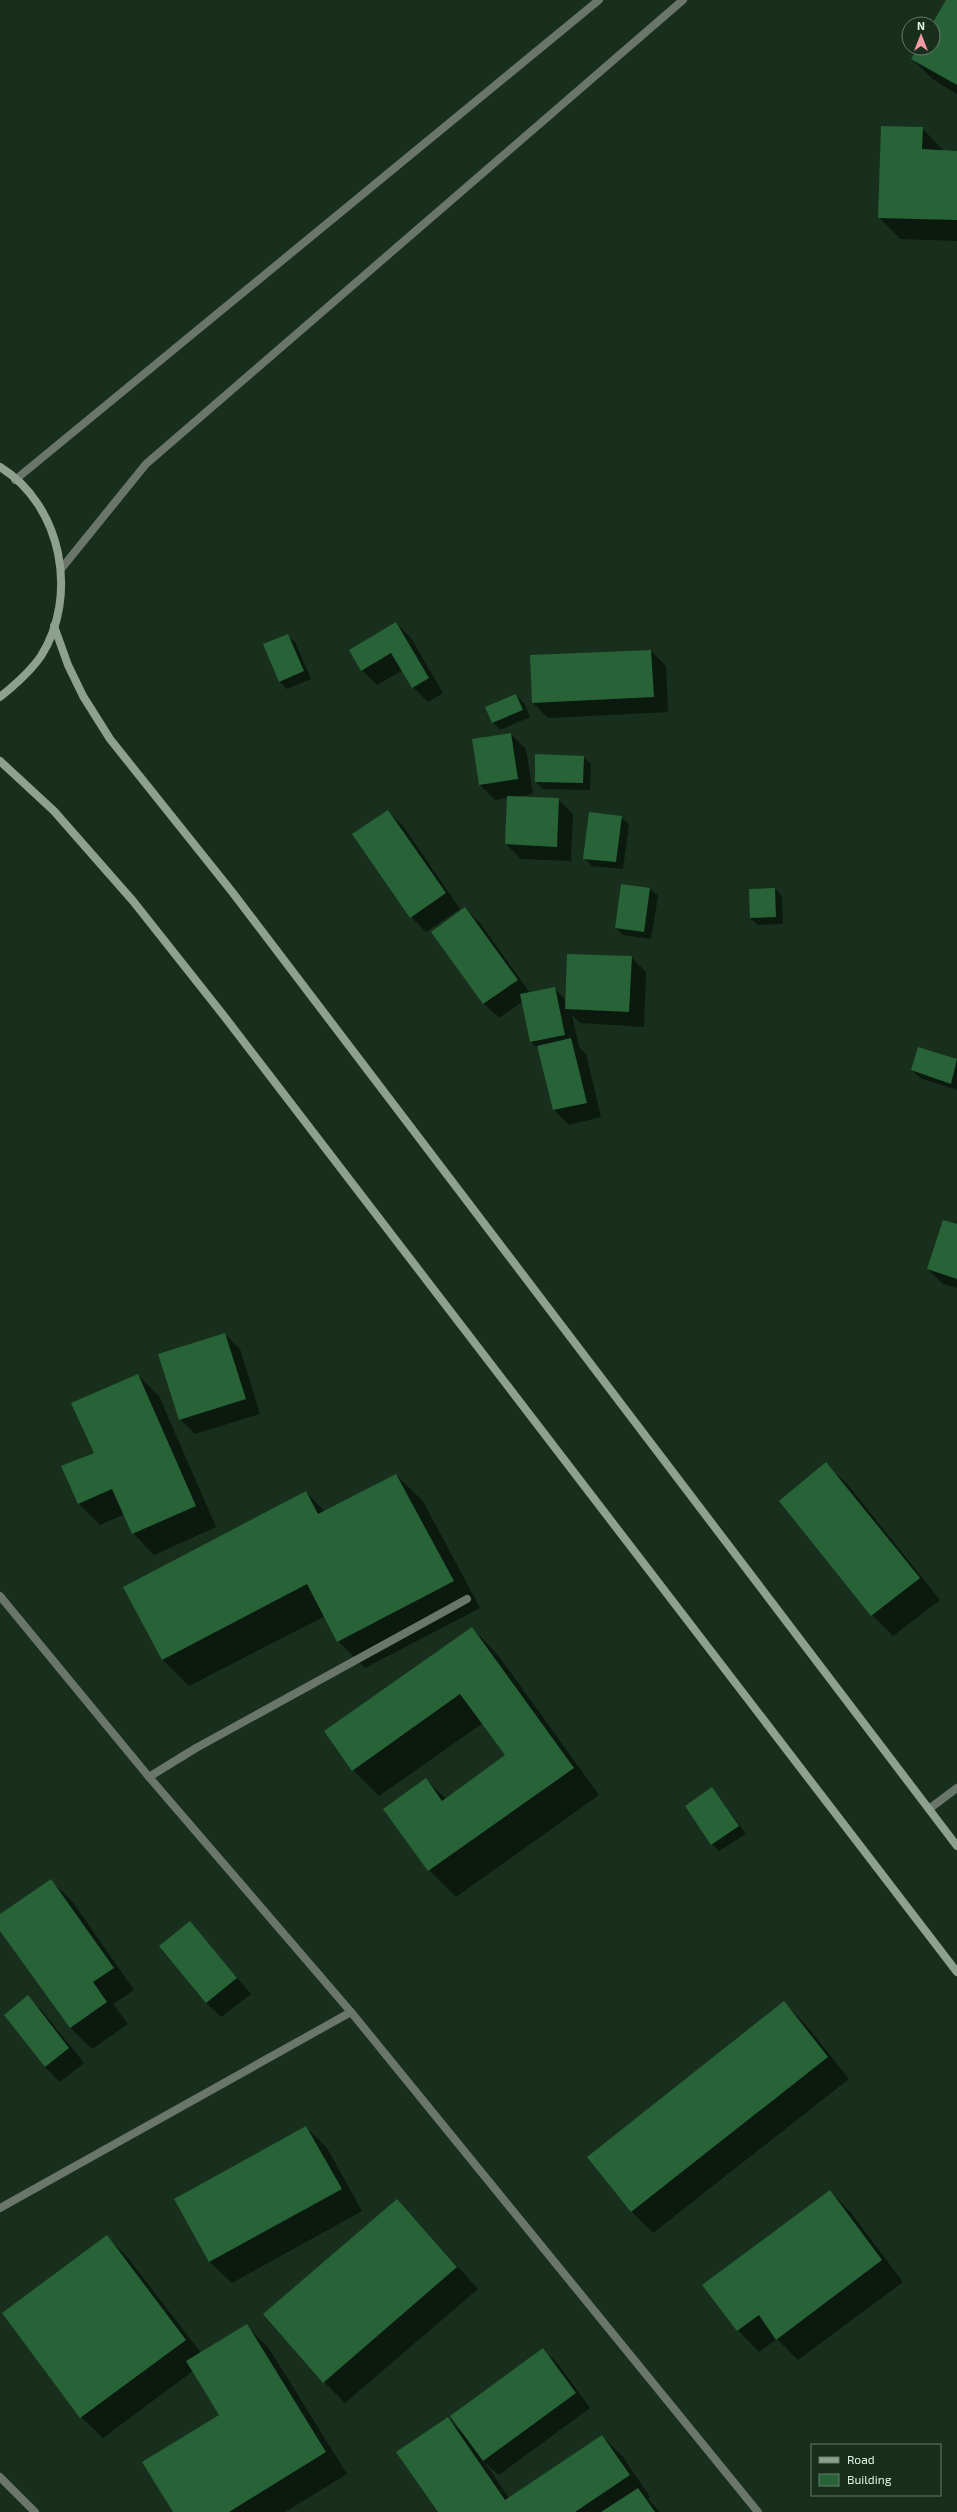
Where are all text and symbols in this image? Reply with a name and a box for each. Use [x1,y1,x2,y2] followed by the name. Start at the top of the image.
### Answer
[901,16,941,56] north arrow
[917,19,925,32] text: N
[811,2444,941,2496] legend
[847,2452,875,2466] text: Road
[847,2472,892,2486] text: Building

